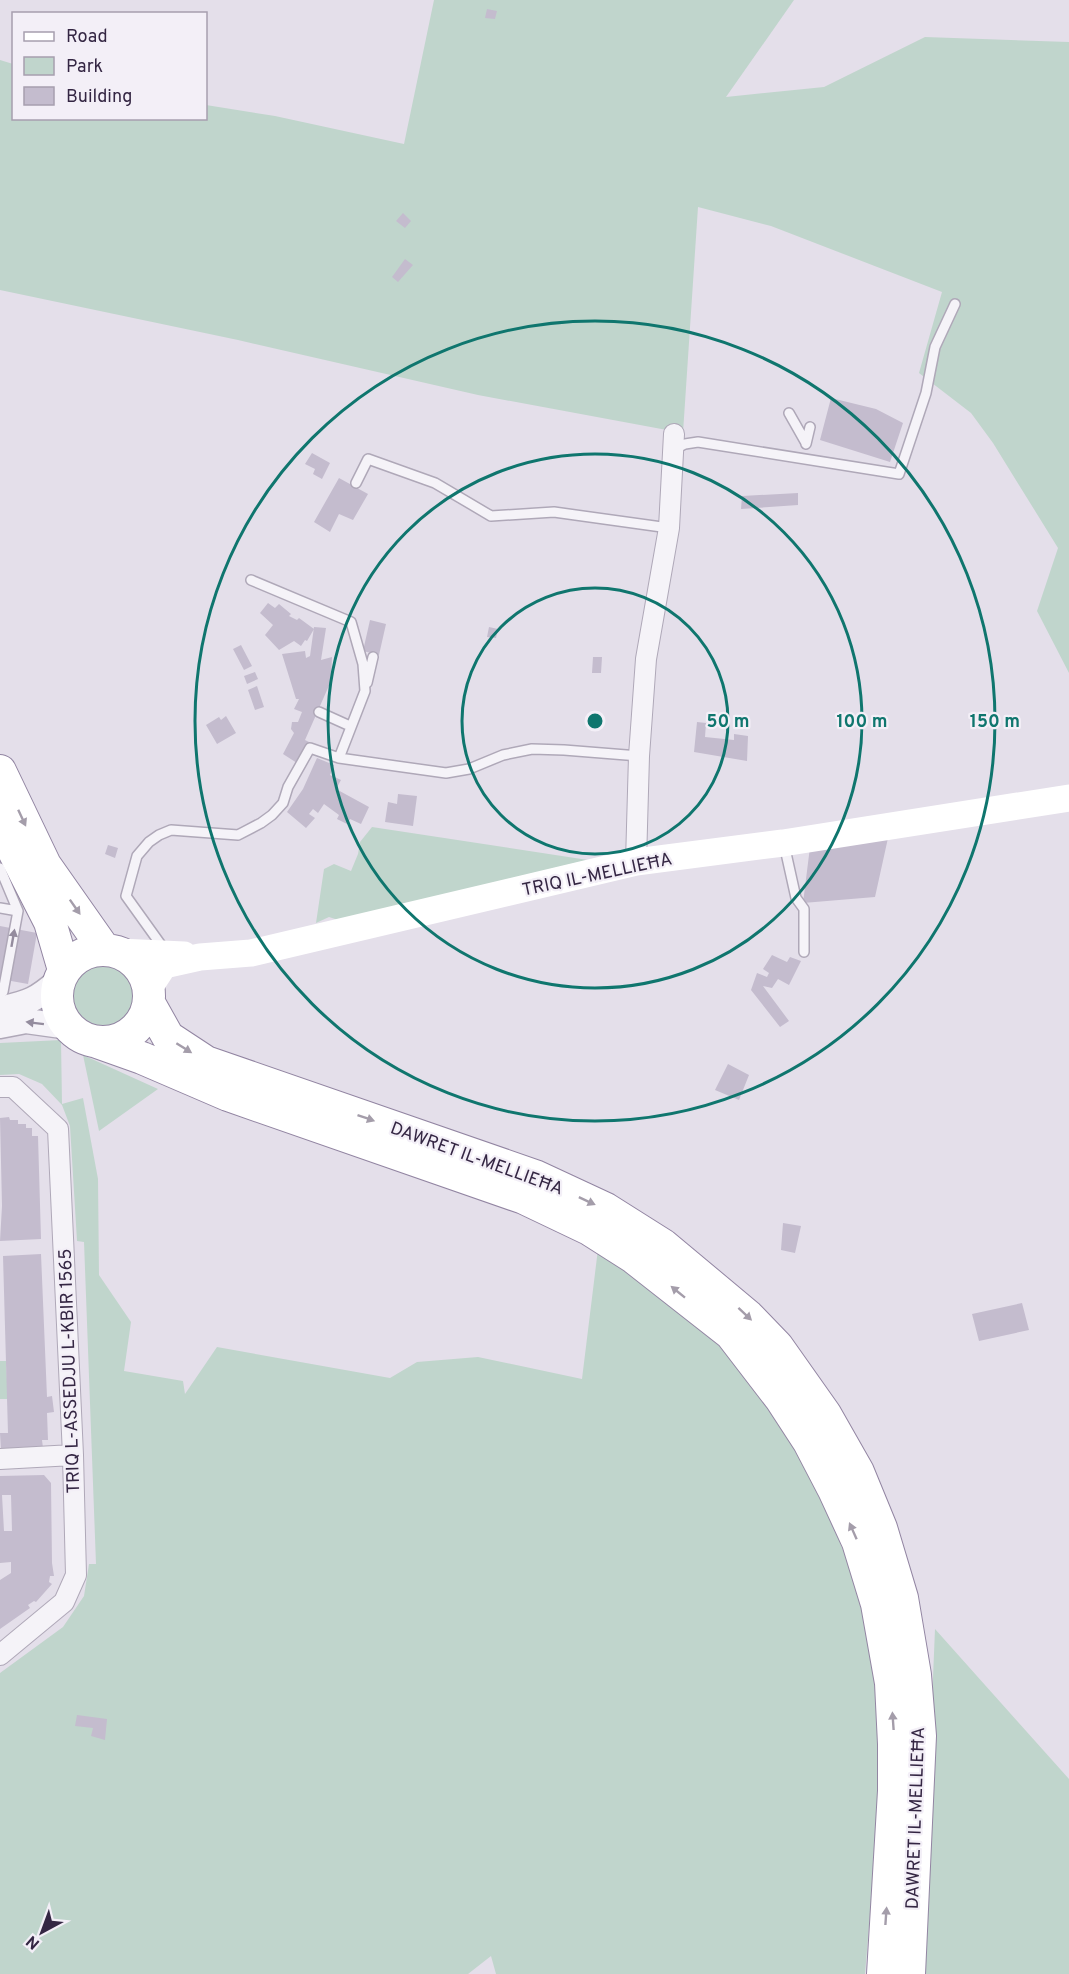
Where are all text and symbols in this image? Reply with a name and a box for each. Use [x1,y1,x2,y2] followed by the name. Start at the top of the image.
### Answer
[12,12,207,120] legend
[66,26,108,49] text: Road
[66,56,103,79] text: Park
[66,86,132,109] text: Building
[585,711,605,731] centre of rings
[706,711,750,734] text: 50 m
[836,711,888,734] text: 100 m
[970,711,1020,734] text: 150 m
[18,809,27,826] one-way arrow
[520,848,674,903] street label: TRIQ IL-MELLIEĦA
[68,900,80,915] one-way arrow
[8,928,17,947] one-way arrow
[25,1018,44,1027] one-way arrow
[176,1042,192,1053] one-way arrow
[357,1113,375,1123] one-way arrow
[387,1117,566,1201] street label: DAWRET IL-MELLIEĦA
[579,1196,596,1205] one-way arrow
[55,1248,86,1494] street label: TRIQ L-ASSEDJU L-KBIR 1565
[671,1286,686,1298] one-way arrow
[738,1307,753,1321] one-way arrow
[848,1523,857,1540] one-way arrow
[888,1711,898,1730] one-way arrow
[902,1726,931,1910] street label: DAWRET IL-MELLIEĦA
[12,1902,72,1962] north arrow
[881,1906,891,1925] one-way arrow
[23,1930,44,1953] text: N

